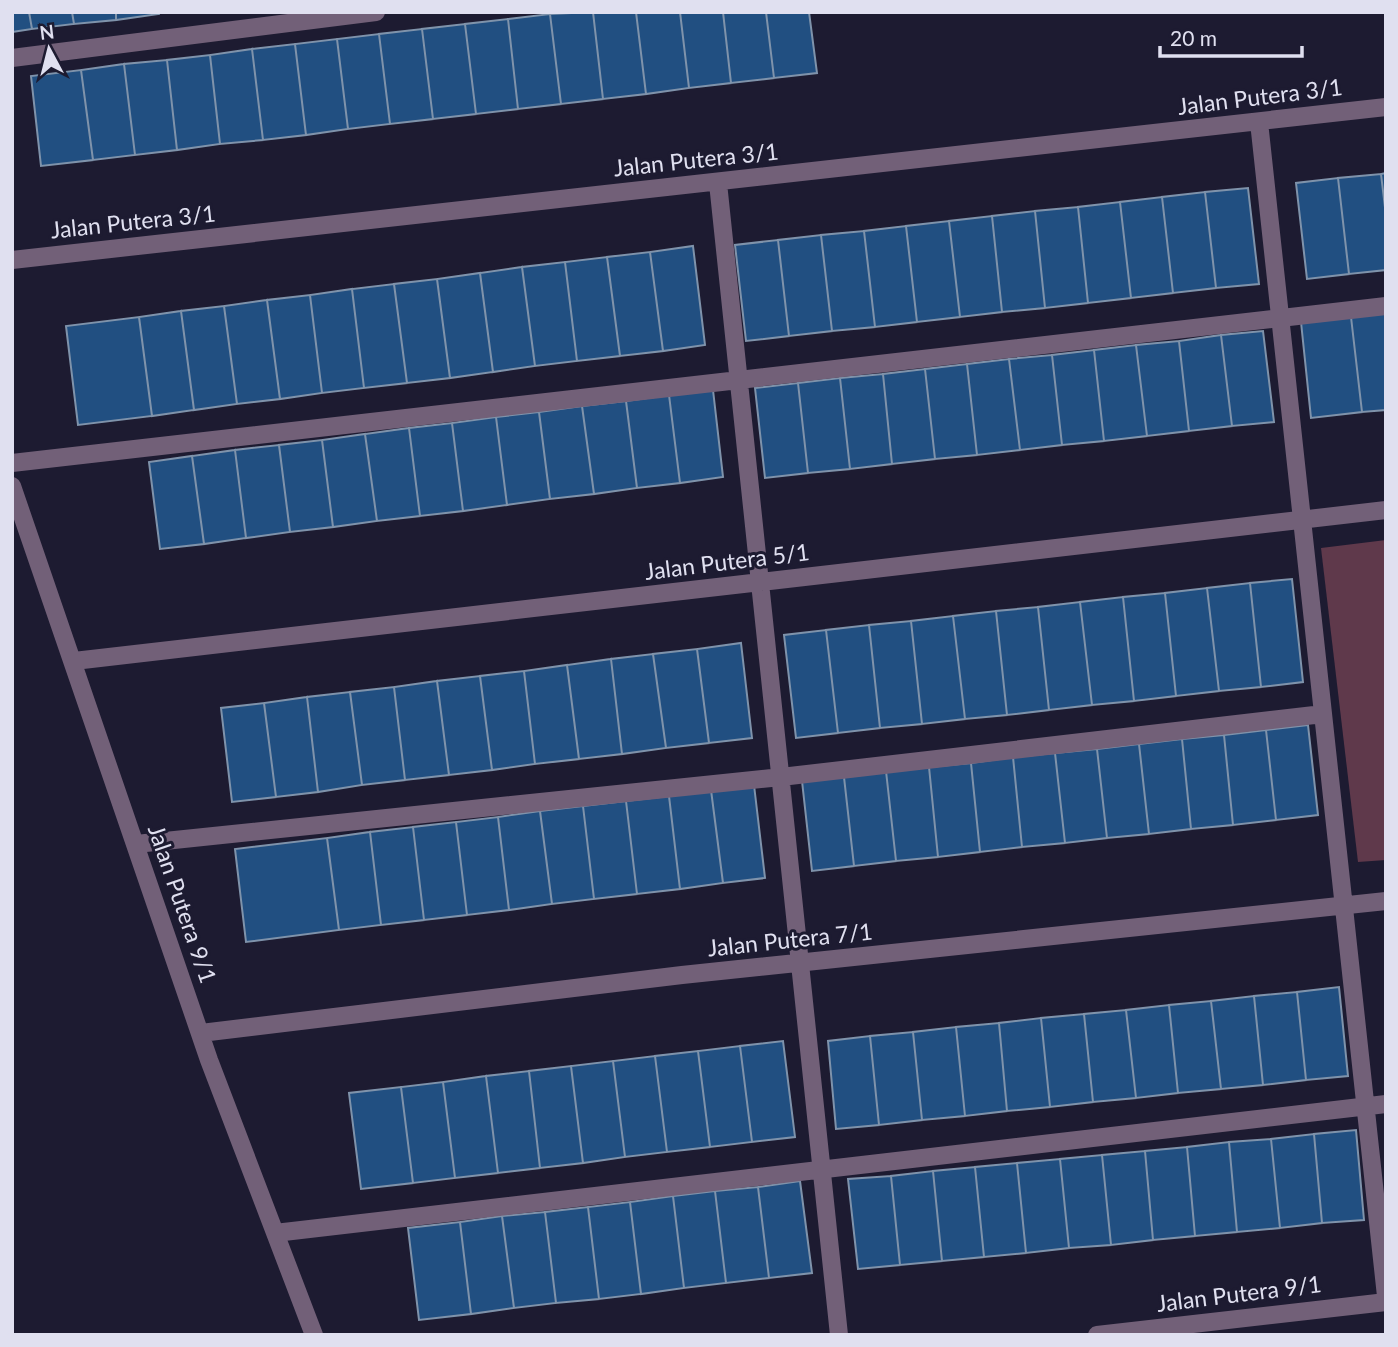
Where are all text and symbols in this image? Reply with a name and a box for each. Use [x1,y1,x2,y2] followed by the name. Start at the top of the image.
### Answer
[14,14,84,84] north arrow
[1160,14,1302,58] scale bar
[38,19,56,44] text: N
[1170,25,1217,50] text: 20 m
[1176,72,1344,120] street label: Jalan Putera 3/1
[612,136,780,182] street label: Jalan Putera 3/1
[49,198,217,244] street label: Jalan Putera 3/1
[643,537,811,585] street label: Jalan Putera 5/1
[143,821,223,987] street label: Jalan Putera 9/1
[706,916,874,962] street label: Jalan Putera 7/1
[1155,1269,1323,1317] street label: Jalan Putera 9/1

